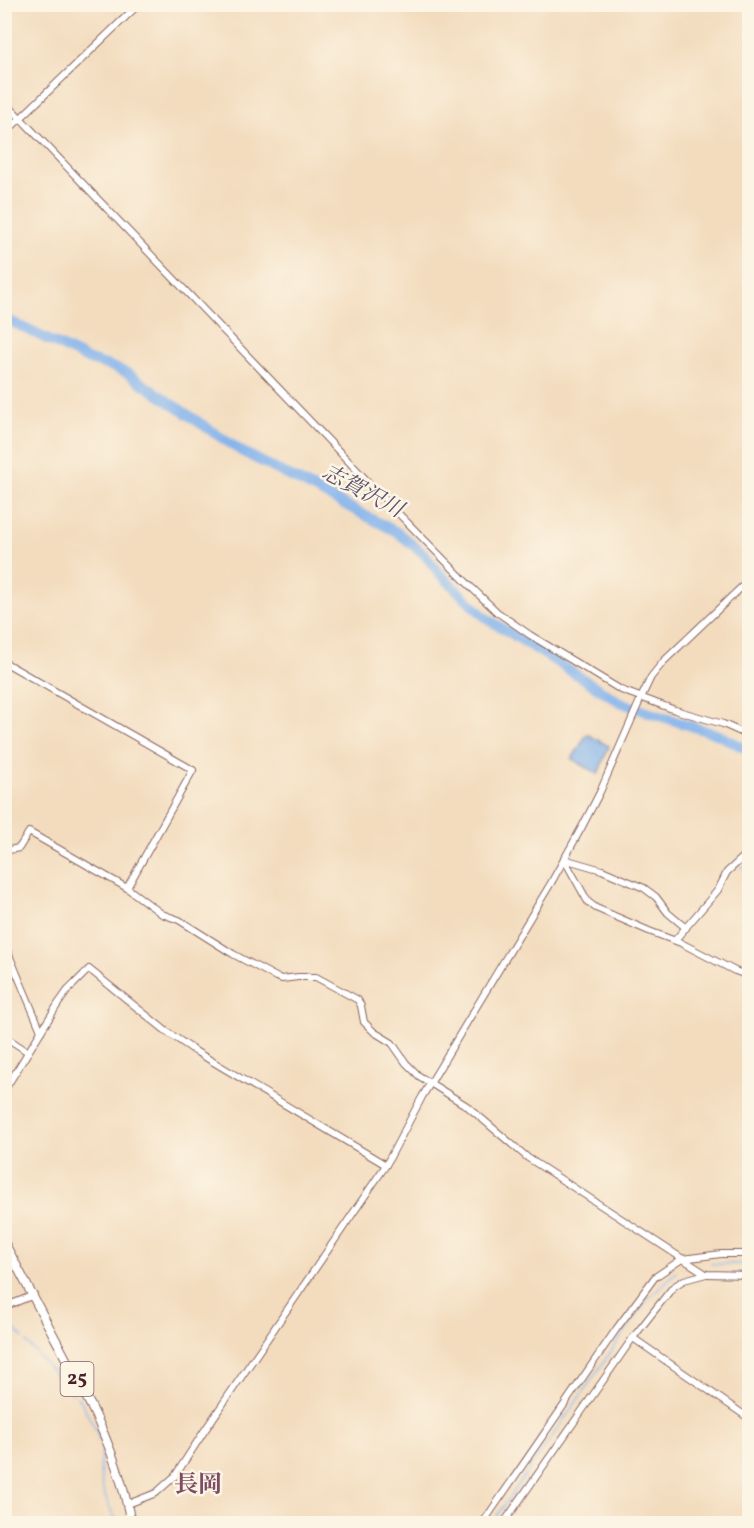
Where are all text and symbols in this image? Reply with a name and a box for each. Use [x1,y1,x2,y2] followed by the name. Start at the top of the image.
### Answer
[316,458,410,527] water label: 志賀沢川
[60,1362,94,1396] road number: 25
[174,1469,222,1503] district label: 長岡

